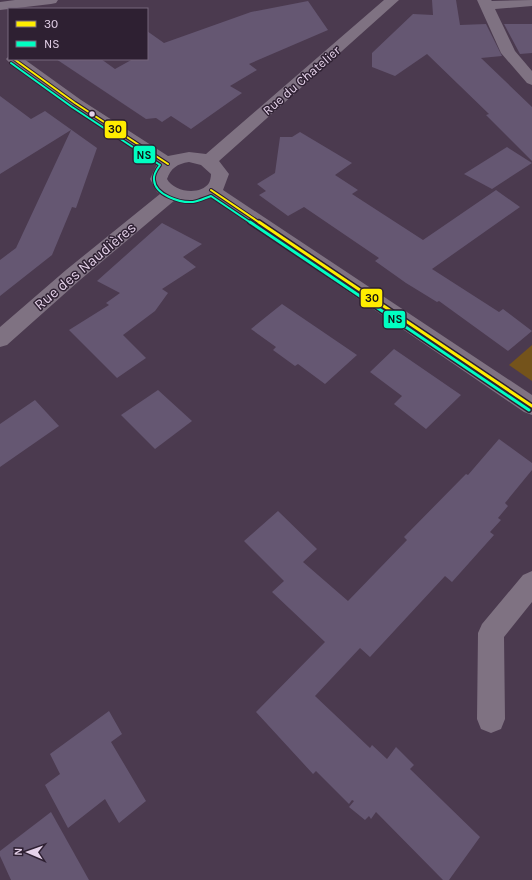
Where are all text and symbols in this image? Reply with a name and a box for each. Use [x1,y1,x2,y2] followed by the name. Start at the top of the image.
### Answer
[8,8,148,60] legend
[44,17,58,31] text: 30
[44,37,59,51] text: NS
[260,42,343,118] street label: Rue du Chatelier
[87,109,97,119] unlabelled marker
[104,120,127,139] line badge: 30
[108,123,122,136] text: 30
[133,145,156,164] line badge: NS
[137,149,151,162] text: NS
[30,218,140,314] street label: Rue des Naudières
[360,288,383,308] line badge: 30
[365,292,379,305] text: 30
[383,310,406,329] line badge: NS
[388,313,402,326] text: NS
[8,832,48,872] north arrow
[12,847,25,856] text: N

